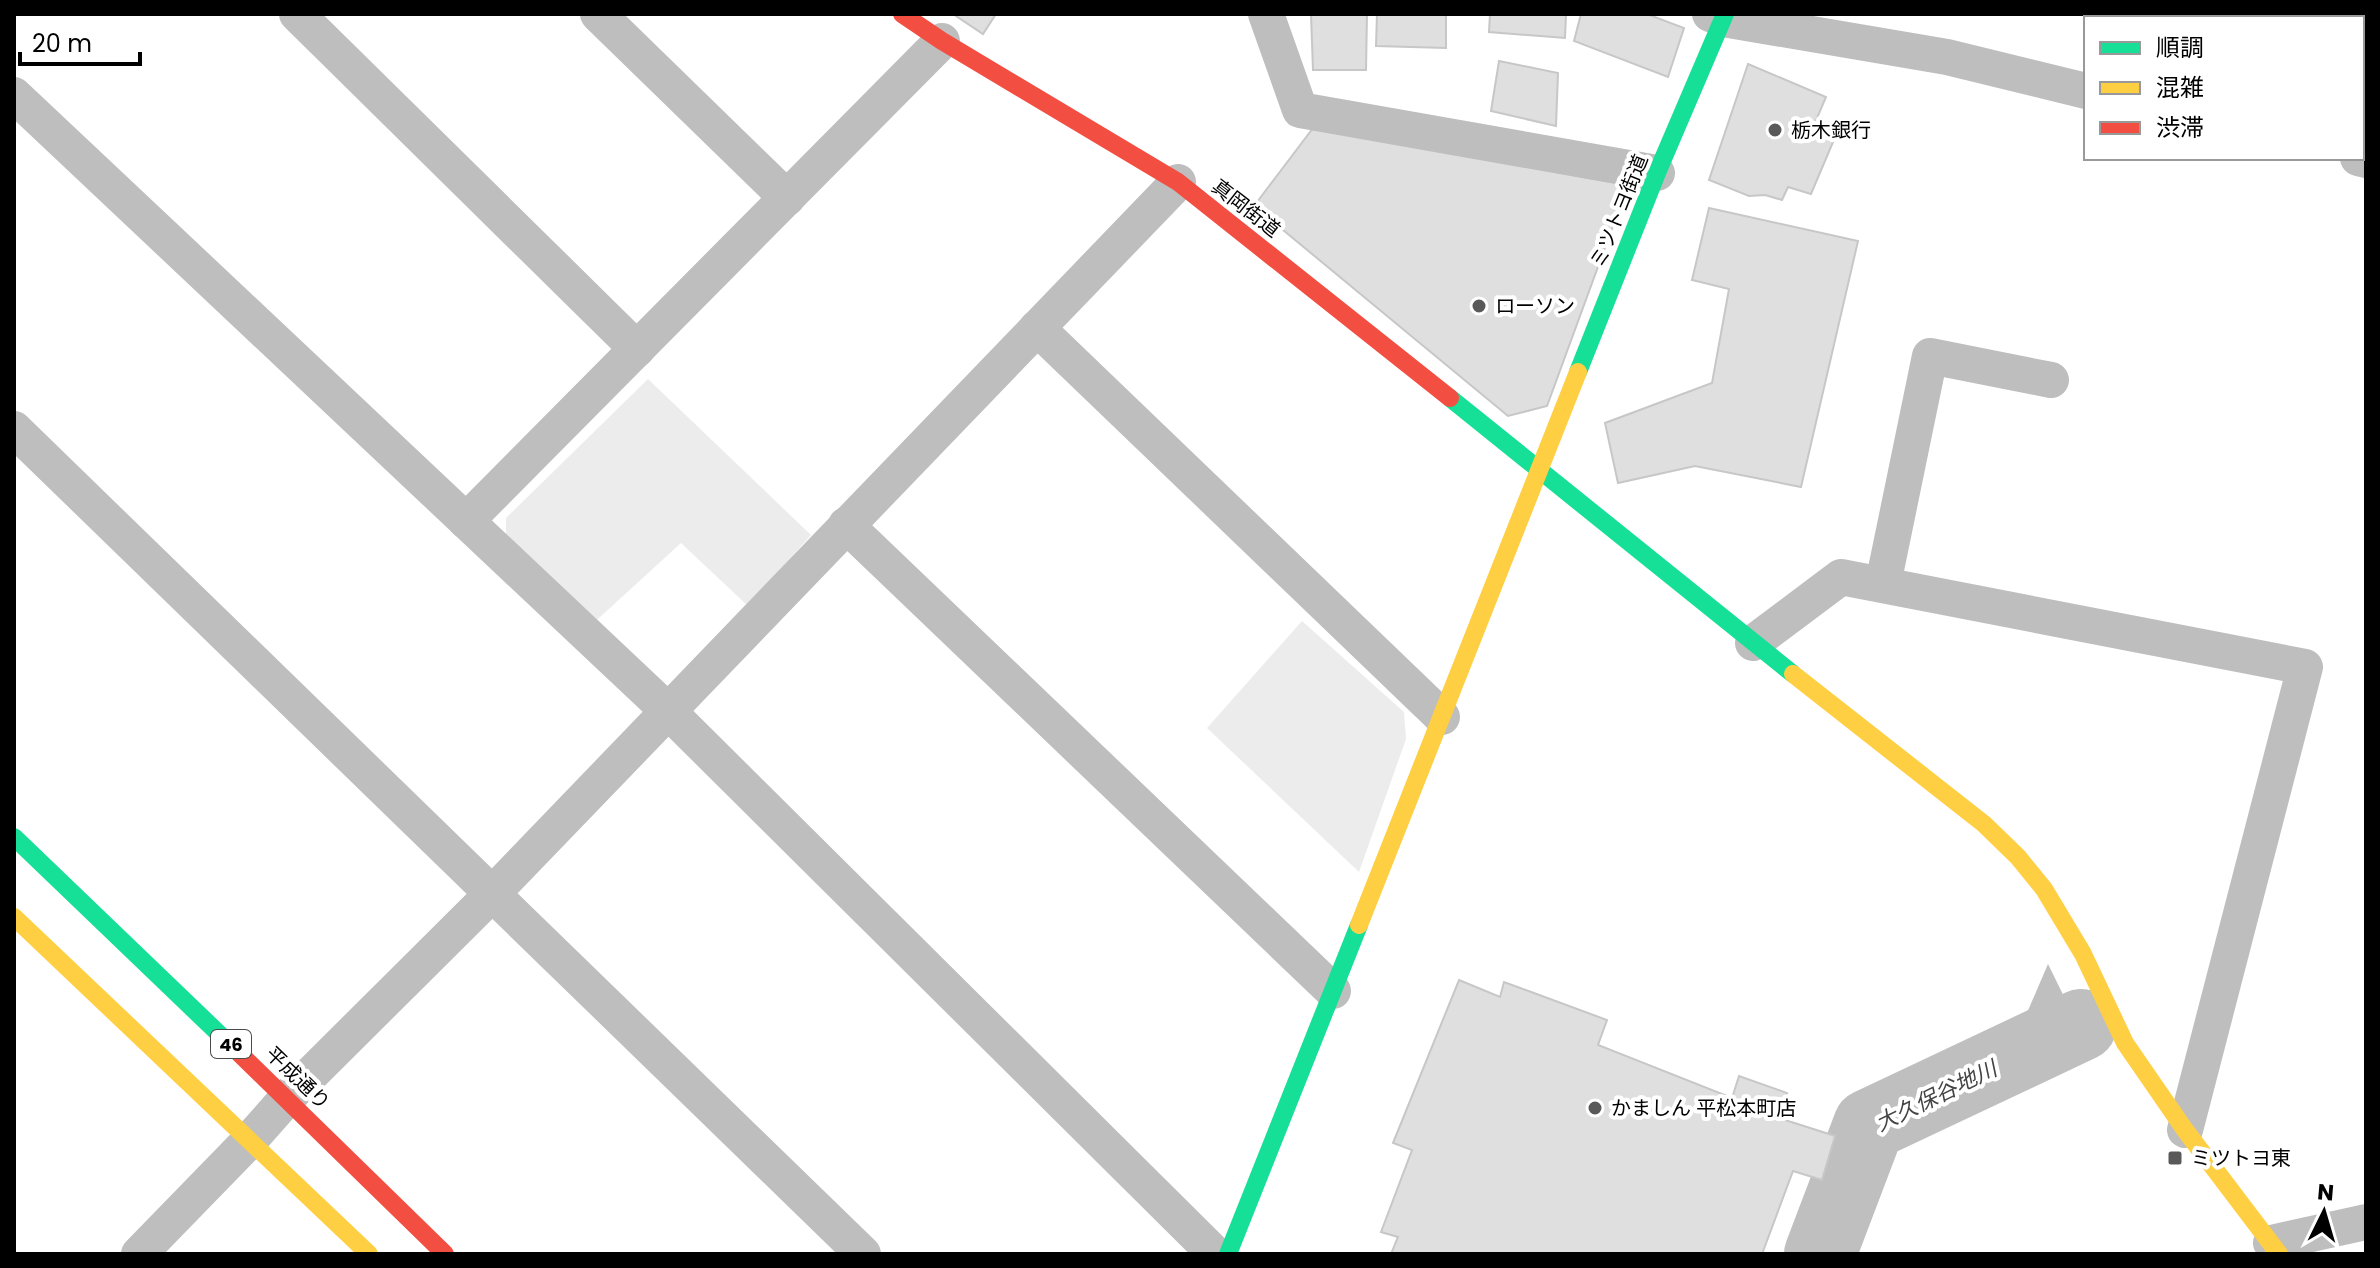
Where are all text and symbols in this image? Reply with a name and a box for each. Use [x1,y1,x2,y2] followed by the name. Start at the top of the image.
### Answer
[20,16,140,66] scale bar
[2084,16,2364,160] legend
[32,27,92,60] text: 20 m
[2156,31,2204,64] text: 順調
[2156,71,2204,104] text: 混雑
[2156,111,2204,144] text: 渋滞
[1791,116,1871,144] place label: 栃木銀行
[1766,121,1784,139] marker: 栃木銀行
[1584,150,1654,272] street label: ミツトヨ街道
[1206,172,1286,244] street label: 真岡街道
[1495,292,1575,320] place label: ローソン
[1470,297,1488,315] marker: ローソン
[211,1030,251,1058] road number: 46
[260,1040,336,1116] street label: 平成通り
[1870,1052,2004,1139] water label: 大久保谷地川
[1611,1094,1796,1122] place label: かましん 平松本町店
[1586,1099,1604,1117] marker: かましん 平松本町店
[2191,1144,2291,1172] place label: ミツトヨ東
[2166,1149,2184,1167] marker: ミツトヨ東
[2284,1172,2364,1252] north arrow
[2316,1176,2335,1209] text: N

